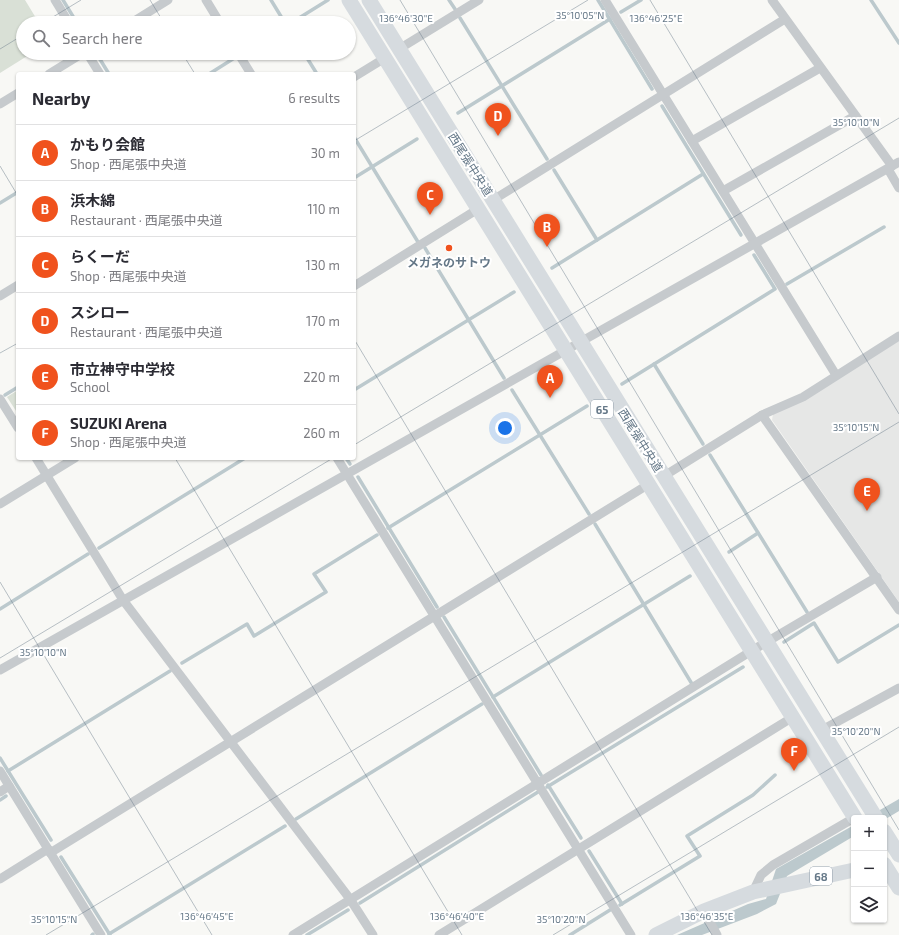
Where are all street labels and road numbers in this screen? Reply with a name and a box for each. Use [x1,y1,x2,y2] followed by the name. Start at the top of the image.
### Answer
[446,130,496,198] street label: 西尾張中央道
[591,400,613,418] road number: 65
[616,406,666,474] street label: 西尾張中央道
[810,867,832,885] road number: 68

